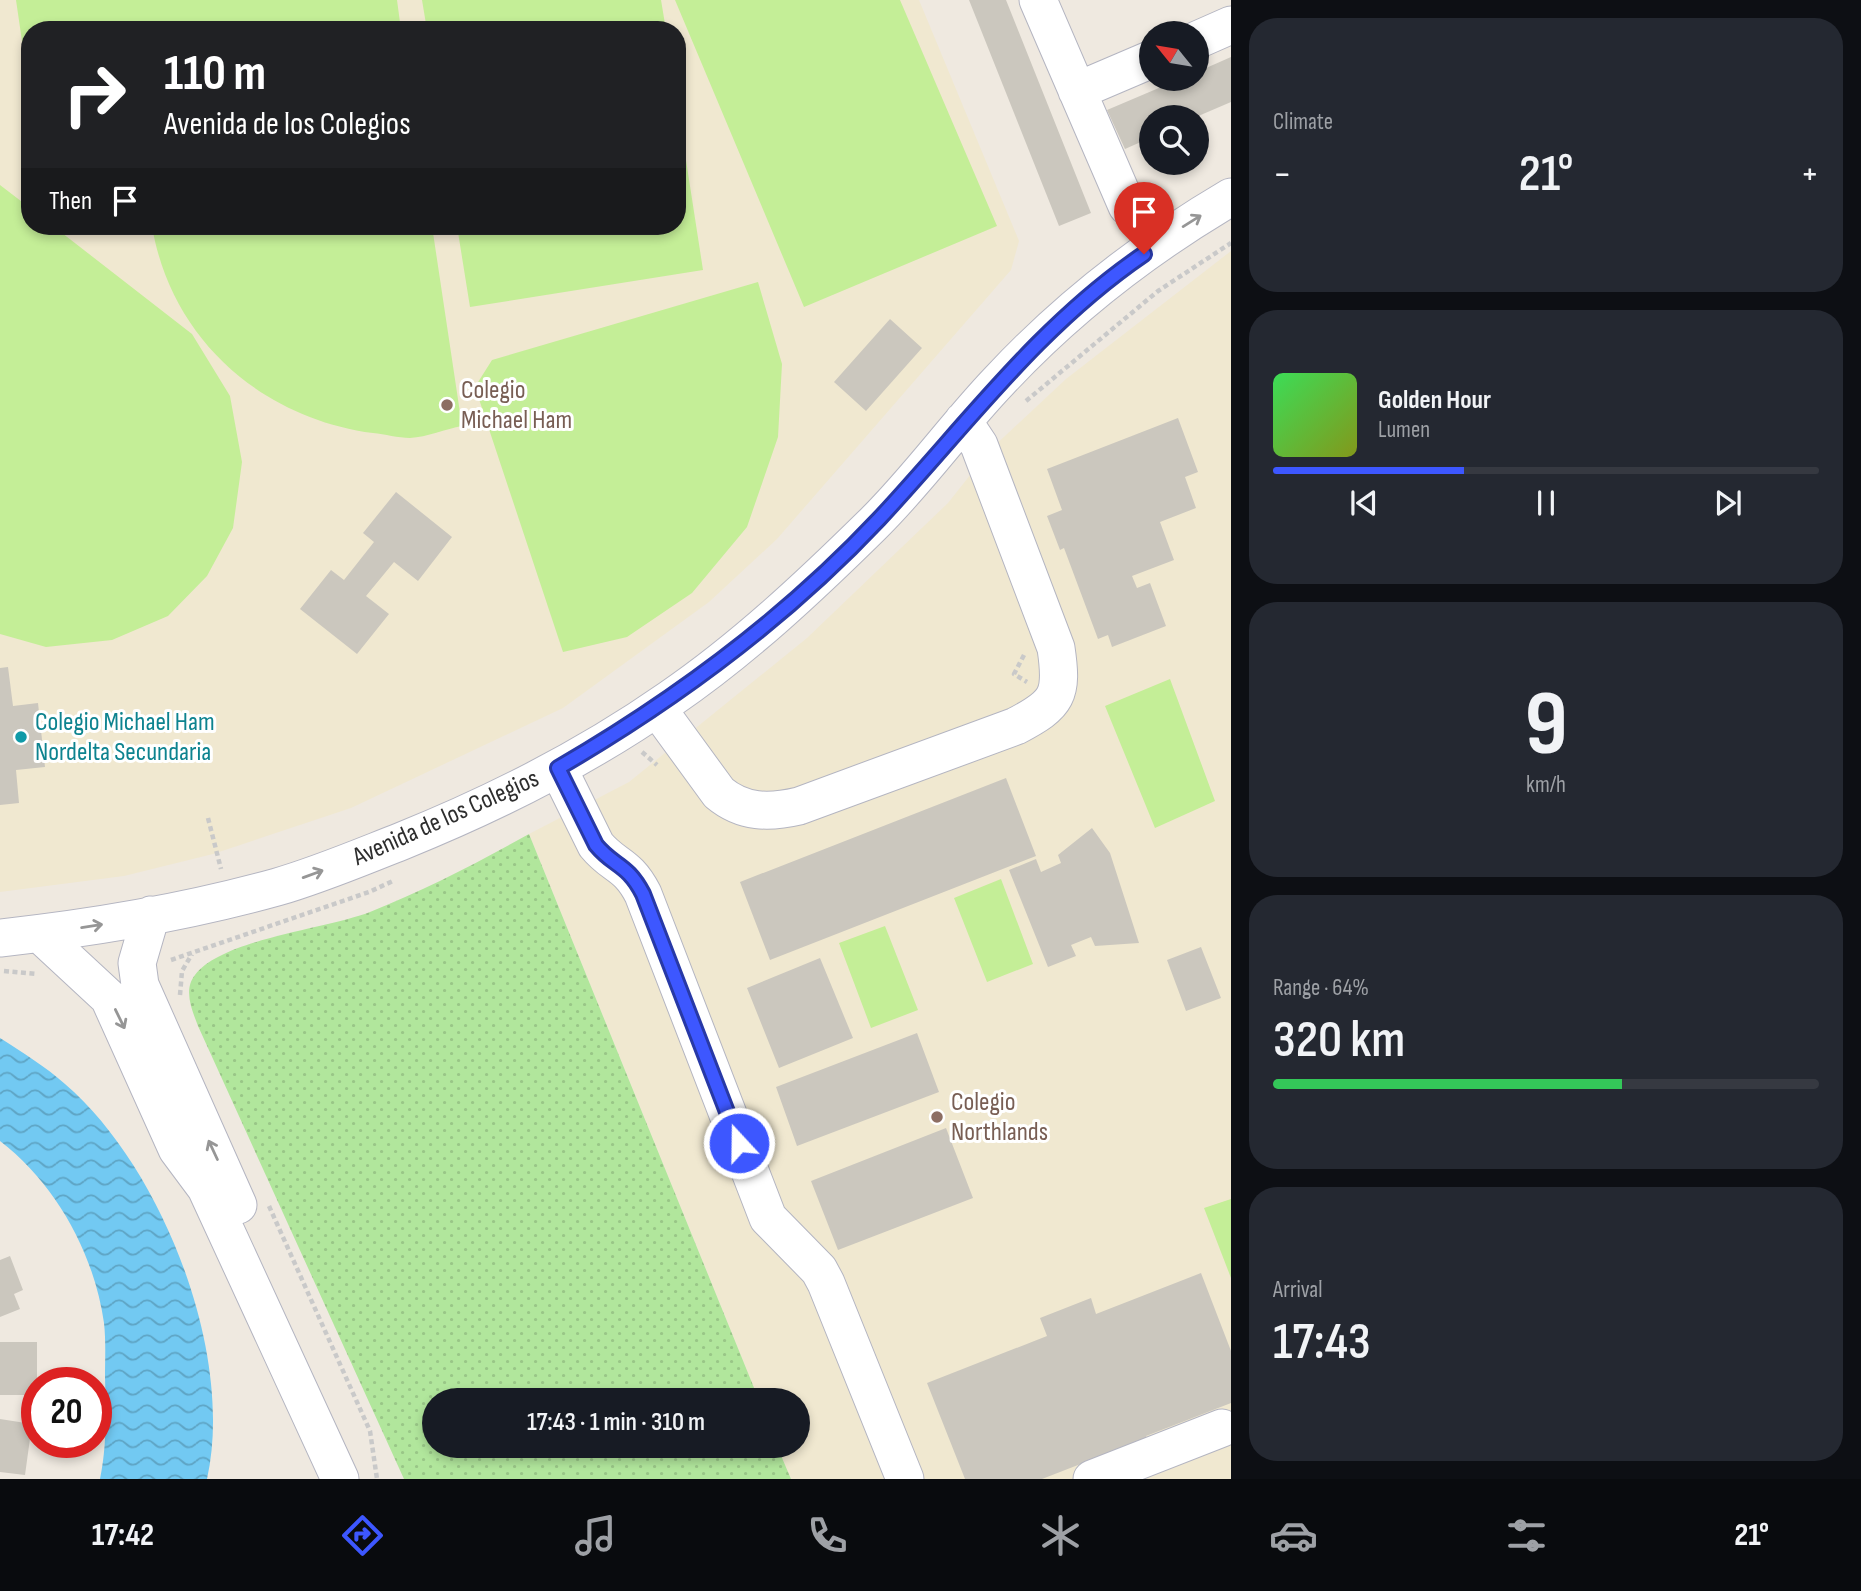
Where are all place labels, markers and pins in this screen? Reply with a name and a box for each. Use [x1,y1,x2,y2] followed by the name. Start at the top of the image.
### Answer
[1114,182,1174,254] pin
[461,375,572,436] place label: Colegio Michael Ham
[439,397,455,413] marker: Colegio Michael Ham
[35,707,215,768] place label: Colegio Michael Ham Nordelta Secundaria
[13,729,29,745] marker: Colegio Michael Ham Nordelta Secundaria
[951,1087,1048,1148] place label: Colegio Northlands
[929,1109,945,1125] marker: Colegio Northlands

